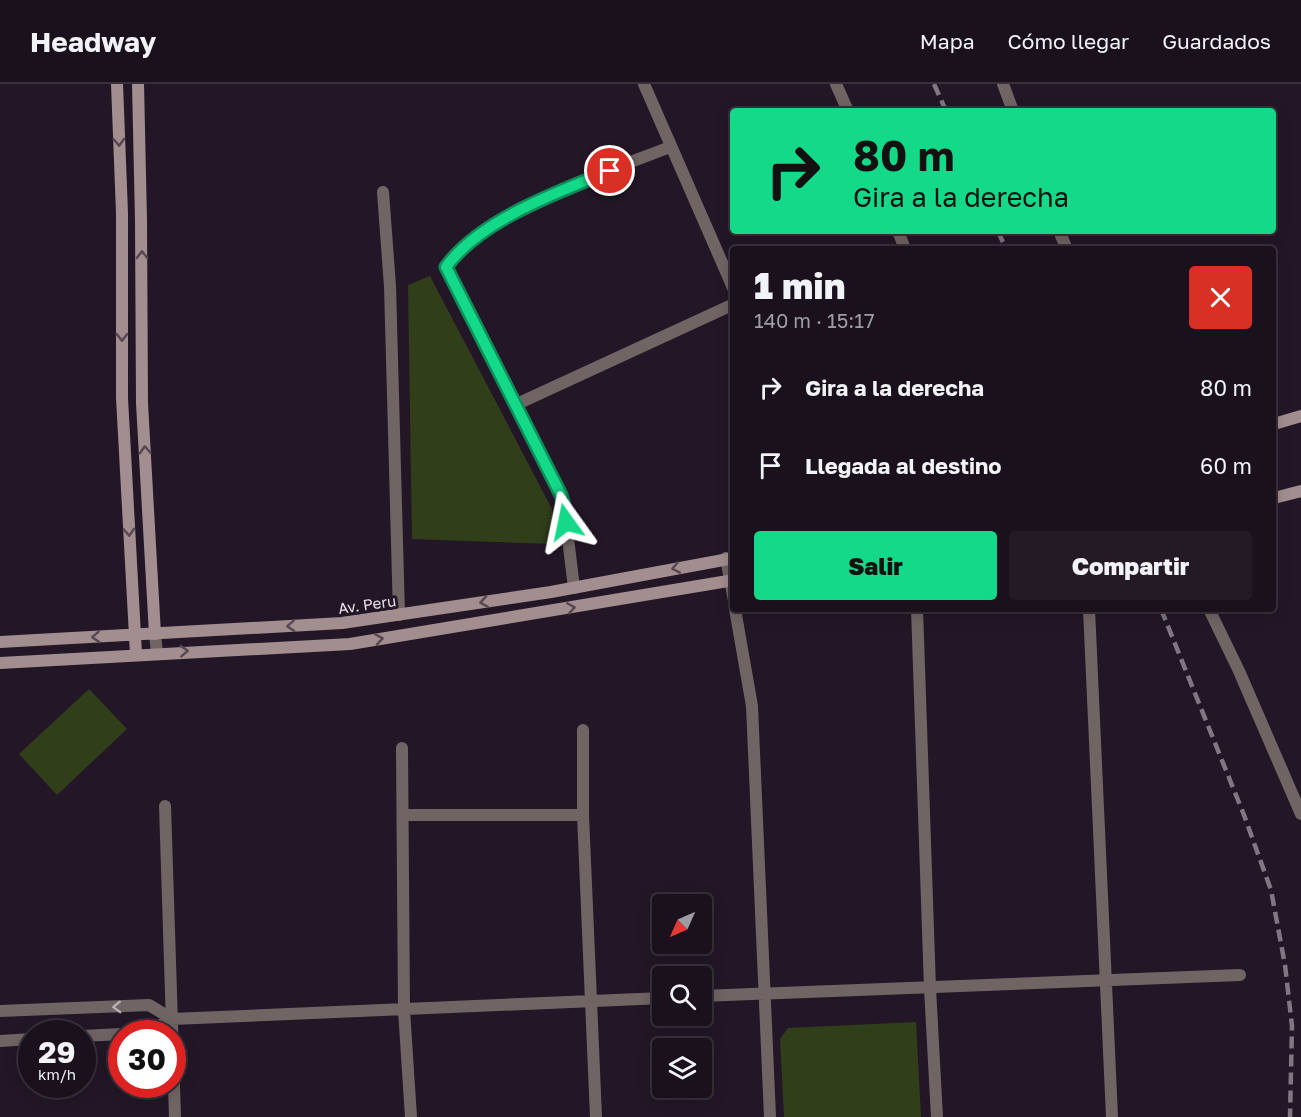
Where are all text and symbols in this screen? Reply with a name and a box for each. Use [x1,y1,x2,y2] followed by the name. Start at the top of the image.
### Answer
[30,25,156,58] text: Headway
[920,28,975,54] text: Mapa
[1008,28,1129,54] text: Cómo llegar
[1162,28,1271,54] text: Guardados
[853,130,954,180] text: 80 m
[754,132,832,210] icon: right
[113,138,126,147] one-way arrow
[584,145,635,196] pin
[593,154,626,187] icon: arrive
[853,181,1069,213] text: Gira a la derecha
[136,250,148,259] one-way arrow
[754,264,845,307] text: 1 min
[1189,266,1252,329] button: close
[754,308,875,332] text: 140 m · 15:17
[116,333,128,342] one-way arrow
[754,371,787,404] icon: right
[805,374,984,401] text: Gira a la derecha
[1200,374,1252,401] text: 80 m
[139,445,152,454] one-way arrow
[754,449,787,482] icon: arrive
[805,452,1002,479] text: Llegada al destino
[1200,452,1252,479] text: 60 m
[534,490,598,554] position arrow
[123,528,136,537] one-way arrow
[754,531,997,600] button: Salir
[1009,531,1252,600] button: Compartir
[671,561,681,574] one-way arrow
[337,591,397,617] street label: Av. Peru
[479,596,489,608] one-way arrow
[566,602,576,615] one-way arrow
[286,620,295,633] one-way arrow
[91,631,100,644] one-way arrow
[374,633,383,645] one-way arrow
[180,645,189,658] one-way arrow
[652,894,712,954] north arrow
[652,894,712,1098] map controls
[652,966,712,1026] button: search
[113,1000,122,1013] one-way arrow
[108,1020,186,1098] speed limit sign: 30
[38,1034,76,1070] text: 29
[652,1038,712,1098] button: layers
[38,1065,76,1083] text: km/h

